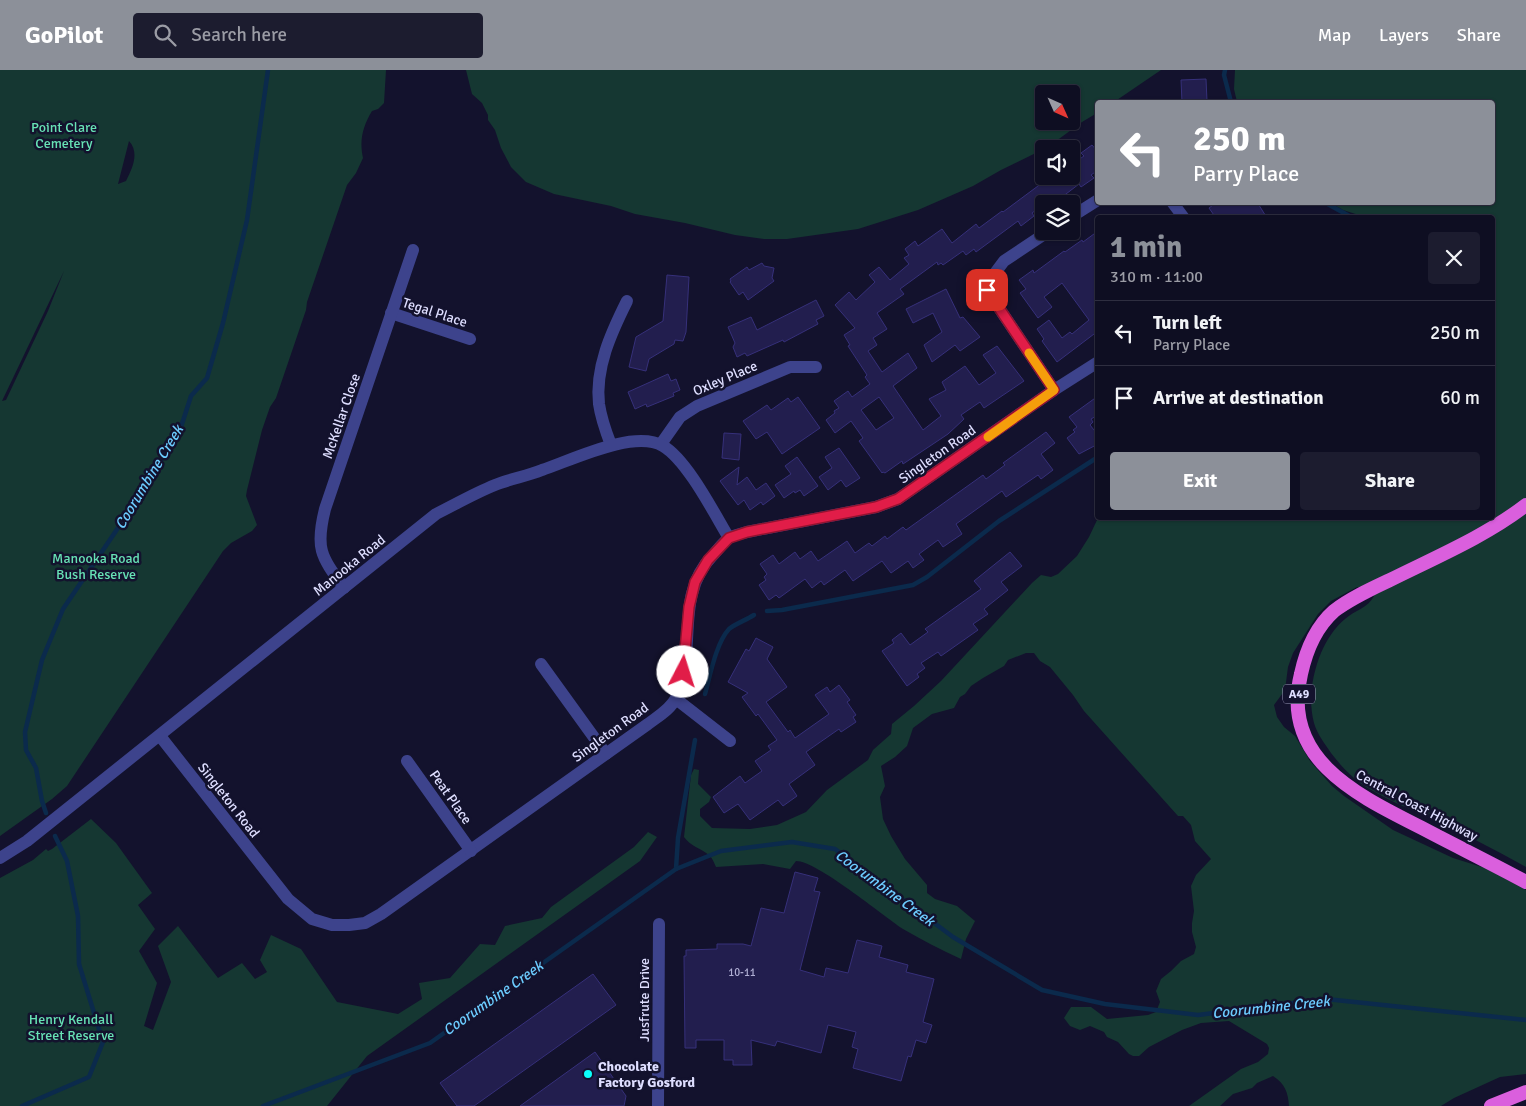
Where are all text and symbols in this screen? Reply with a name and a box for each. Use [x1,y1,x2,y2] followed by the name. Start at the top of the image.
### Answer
[133,13,483,58] search box
[25,20,103,50] text: GoPilot
[151,21,179,49] icon: search
[191,23,287,47] text: Search here
[1318,24,1351,46] text: Map
[1379,24,1429,46] text: Layers
[1457,24,1501,46] text: Share
[1035,85,1080,130] north arrow
[1035,85,1080,240] map controls
[1193,117,1286,160] text: 250 m
[31,119,97,152] park label: Point Clare Cemetery
[1110,120,1175,185] icon: left
[1035,140,1080,185] button: sound
[1193,160,1299,187] text: Parry Place
[1035,195,1080,240] button: layers
[1110,229,1182,266] text: 1 min
[1428,232,1480,284] button: close
[1110,267,1203,287] text: 310 m · 11:00
[966,269,1008,311] pin
[973,276,1001,304] icon: arrive
[400,294,469,331] street label: Tegal Place
[1153,311,1222,335] text: Turn left
[1110,319,1138,347] icon: left
[1430,321,1480,345] text: 250 m
[1153,335,1230,355] text: Parry Place
[690,357,760,400] street label: Oxley Place
[319,371,364,461] street label: McKellar Close
[1110,384,1138,412] icon: arrive
[1153,386,1324,410] text: Arrive at destination
[1440,386,1480,410] text: 60 m
[111,421,188,532] water label: Coorumbine Creek
[895,422,979,487] street label: Singleton Road
[1110,452,1290,510] button: Exit
[1300,452,1480,510] button: Share
[310,531,389,600] street label: Manooka Road
[52,550,140,583] park label: Manooka Road Bush Reserve
[656,645,708,697] position arrow
[1283,684,1315,704] road number: A49
[569,699,652,766] street label: Singleton Road
[194,759,263,841] street label: Singleton Road
[1353,766,1481,845] street label: Central Coast Highway
[426,767,475,828] street label: Peat Place
[832,846,939,931] water label: Coorumbine Creek
[439,956,548,1039] water label: Coorumbine Creek
[636,958,653,1042] street label: Jusfrute Drive
[728,966,756,979] house number: 10-11
[1211,992,1332,1022] water label: Coorumbine Creek
[28,1011,114,1044] park label: Henry Kendall Street Reserve
[598,1058,696,1091] place label: Chocolate Factory Gosford
[582,1068,594,1080] marker: Chocolate Factory Gosford

